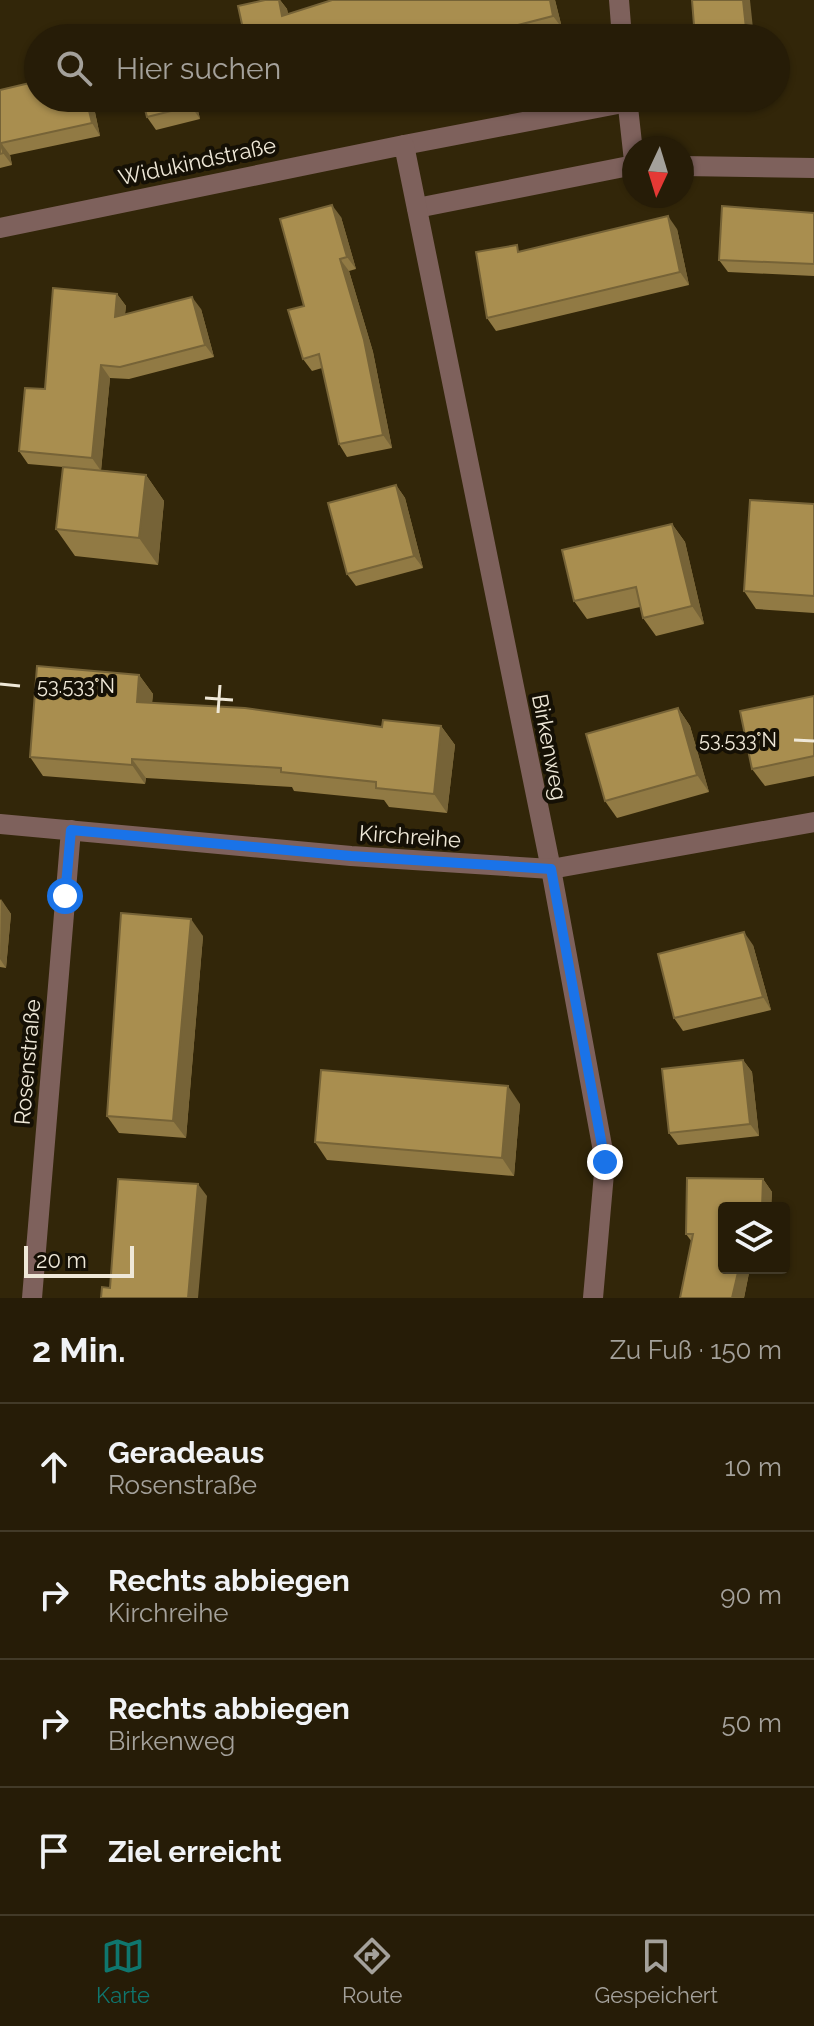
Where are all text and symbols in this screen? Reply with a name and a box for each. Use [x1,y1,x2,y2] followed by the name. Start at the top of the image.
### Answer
[24,24,790,112] search box
[52,46,96,90] icon: search
[116,51,281,86] text: Hier suchen
[116,132,278,190] street label: Widukindstraße
[622,136,694,208] north arrow
[37,674,115,698] text: 53.533°N
[527,692,573,802] street label: Birkenweg
[699,728,777,752] text: 53.533°N
[358,819,462,853] street label: Kirchreihe
[47,878,83,914] route start
[9,998,45,1126] street label: Rosenstraße
[587,1144,623,1180] route end
[718,1202,790,1274] map controls
[718,1202,790,1274] button: layers
[24,1242,134,1278] scale bar
[36,1247,87,1273] text: 20 m
[32,1330,126,1370] text: 2 Min.
[610,1335,782,1365] text: Zu Fuß · 150 m
[108,1435,264,1470] text: Geradeaus
[32,1445,76,1489] icon: ahead
[724,1452,782,1482] text: 10 m
[108,1470,257,1500] text: Rosenstraße
[108,1563,350,1598] text: Rechts abbiegen
[32,1573,76,1617] icon: right
[720,1580,782,1610] text: 90 m
[108,1598,229,1628] text: Kirchreihe
[108,1691,350,1726] text: Rechts abbiegen
[32,1701,76,1745] icon: right
[721,1708,782,1738] text: 50 m
[108,1726,235,1756] text: Birkenweg
[32,1829,76,1873] icon: arrive
[108,1834,281,1869] text: Ziel erreicht
[96,1934,150,2008] tab: Karte
[342,1934,402,2008] tab: Route
[594,1934,718,2008] tab: Gespeichert

